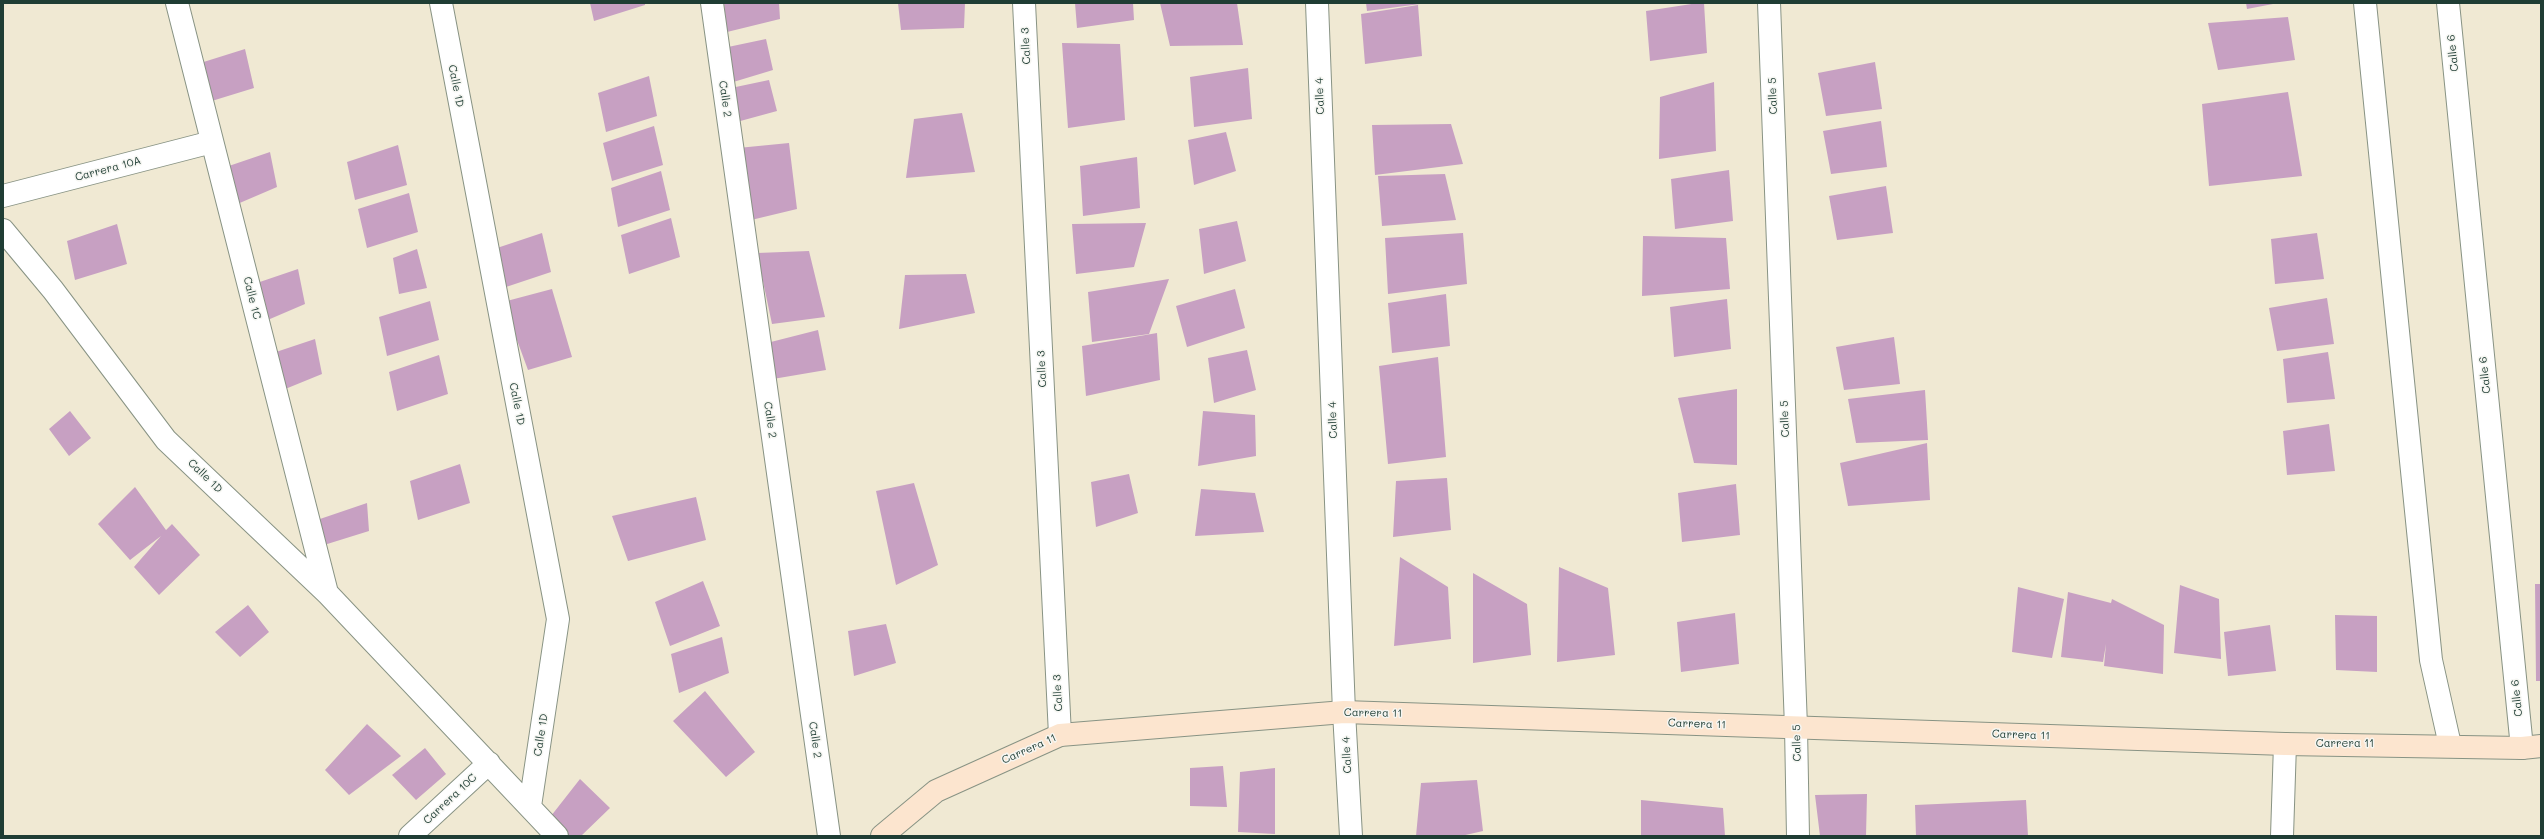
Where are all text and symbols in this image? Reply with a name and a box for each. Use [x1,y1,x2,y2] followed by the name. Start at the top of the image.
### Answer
[1018,27,1034,65] street label: Calle 3
[2444,34,2462,72] street label: Calle 6
[445,64,467,108] street label: Calle 1D
[1313,77,1327,115] street label: Calle 4
[1766,77,1780,115] street label: Calle 5
[716,80,734,118] street label: Calle 2
[74,154,142,184] street label: Carrera 10A
[240,275,264,321] street label: Calle 1C
[1034,350,1050,388] street label: Calle 3
[2476,356,2494,394] street label: Calle 6
[506,382,528,426] street label: Calle 1D
[1778,400,1792,438] street label: Calle 5
[761,401,779,439] street label: Calle 2
[1326,401,1340,439] street label: Calle 4
[185,456,225,496] street label: Calle 1D
[1050,674,1066,712] street label: Calle 3
[2508,679,2526,717] street label: Calle 6
[1344,706,1402,720] street label: Carrera 11
[531,713,551,757] street label: Calle 1D
[1668,716,1726,732] street label: Carrera 11
[806,721,824,759] street label: Calle 2
[1790,724,1804,762] street label: Calle 5
[1992,727,2050,743] street label: Carrera 11
[1000,731,1058,767] street label: Carrera 11
[1339,736,1355,774] street label: Calle 4
[2316,737,2374,751] street label: Carrera 11
[421,771,479,827] street label: Carrera 10C

